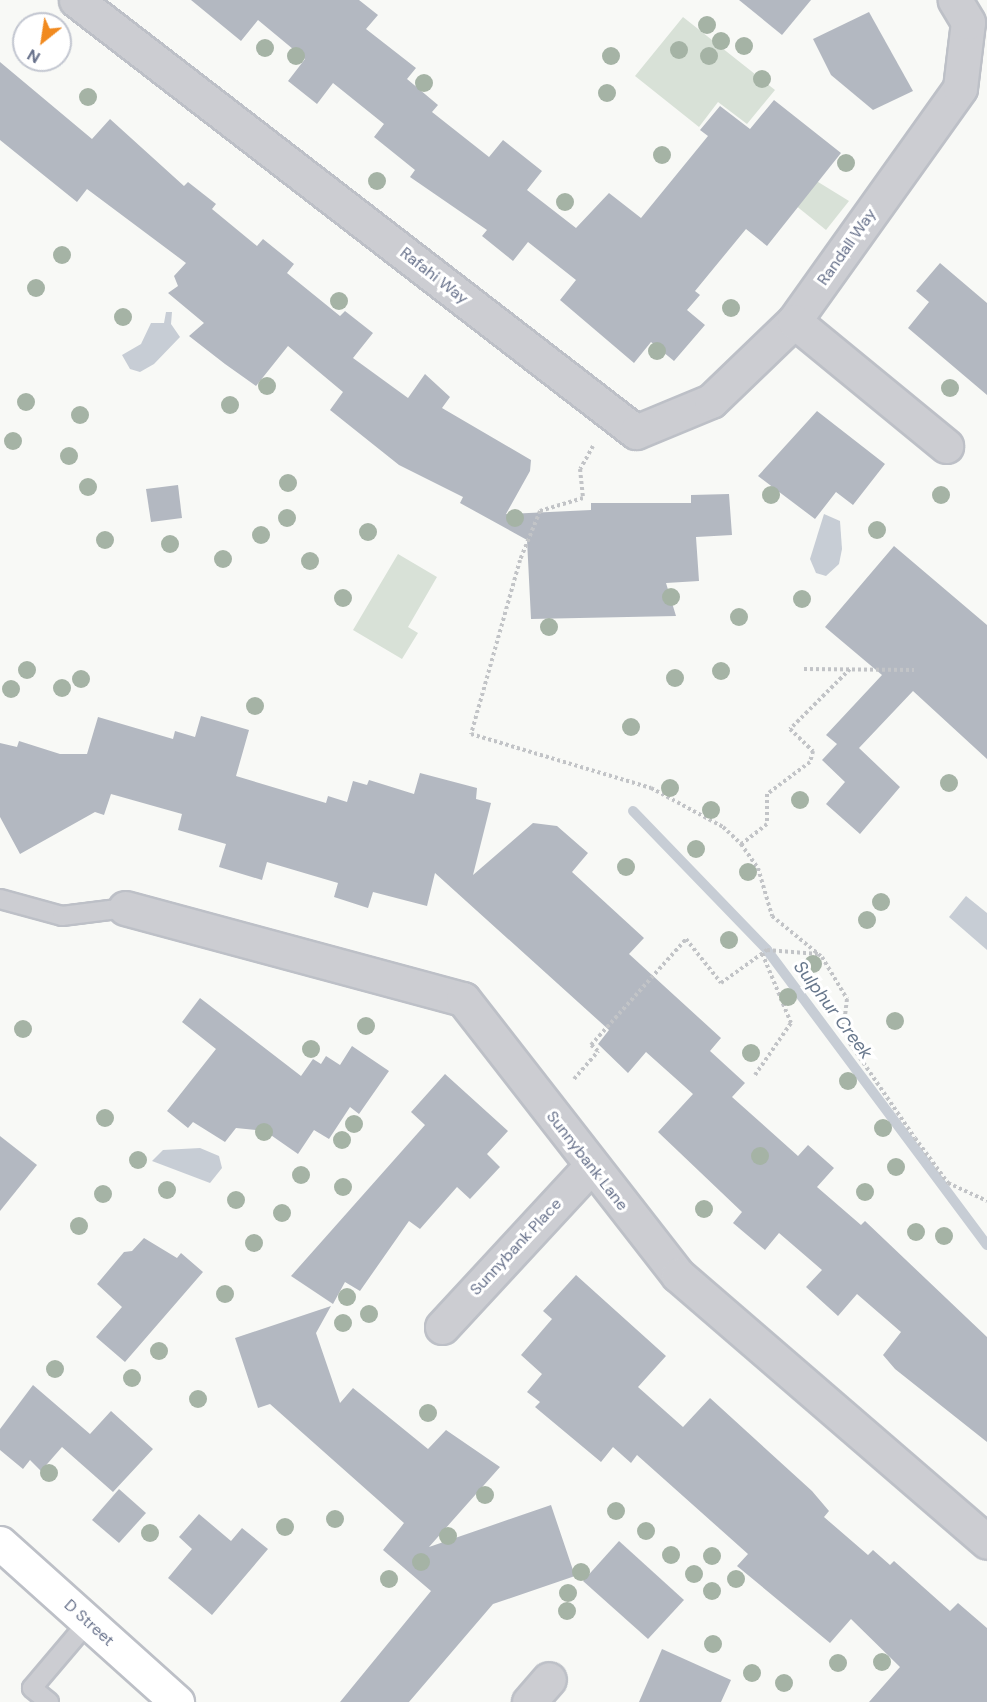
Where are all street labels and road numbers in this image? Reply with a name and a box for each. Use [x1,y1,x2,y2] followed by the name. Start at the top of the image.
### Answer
[814,205,880,289] street label: Randall Way
[396,243,472,309] street label: Rafahi Way
[542,1107,632,1215] street label: Sunnybank Lane
[466,1195,566,1299] street label: Sunnybank Place
[60,1596,118,1650] street label: D Street

